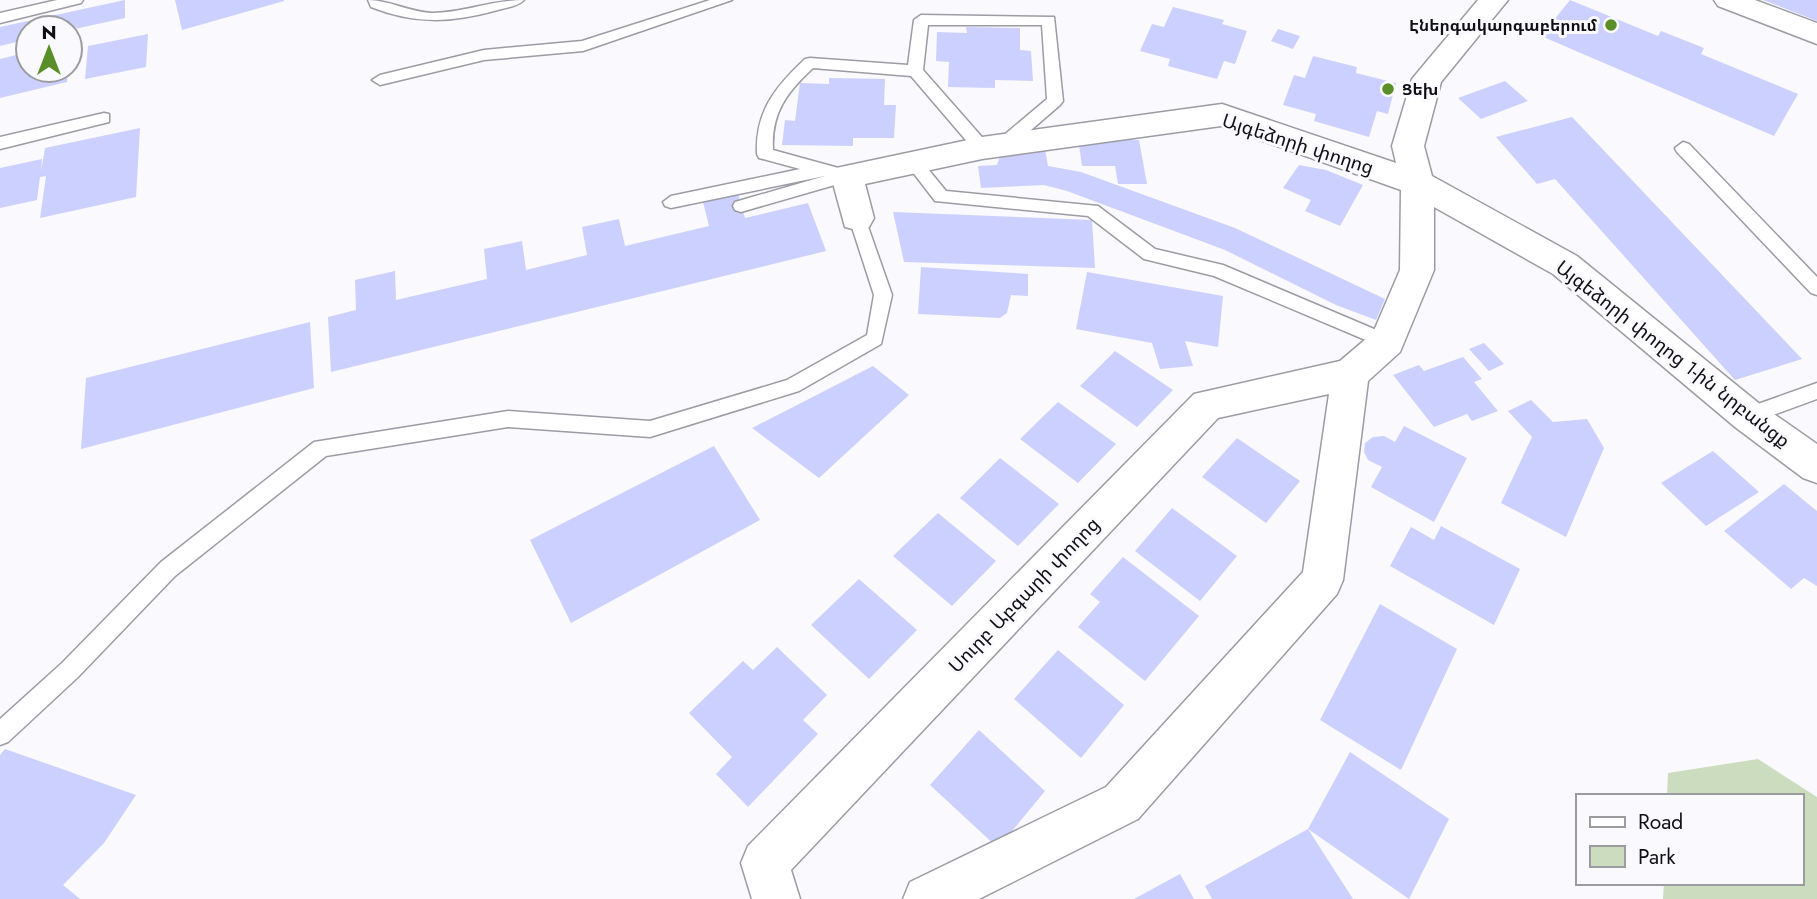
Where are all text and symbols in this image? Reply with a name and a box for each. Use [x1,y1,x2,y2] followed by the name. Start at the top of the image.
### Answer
[14,14,84,84] north arrow
[1409,14,1598,37] place label: Էներգակարգաբերում
[1603,17,1619,33] marker: Էներգակարգաբերում
[41,19,57,46] text: N
[1402,78,1438,101] place label: Ցեխ
[1380,81,1396,97] marker: Ցեխ
[1219,107,1377,181] street label: Այգեձորի փողոց
[1550,254,1796,454] street label: Այգեձորի փողոց 1-ին նրբանցք
[942,511,1106,679] street label: Սուրբ Աբգարի փողոց
[1576,794,1803,885] legend
[1638,807,1683,837] text: Road
[1638,842,1676,872] text: Park

